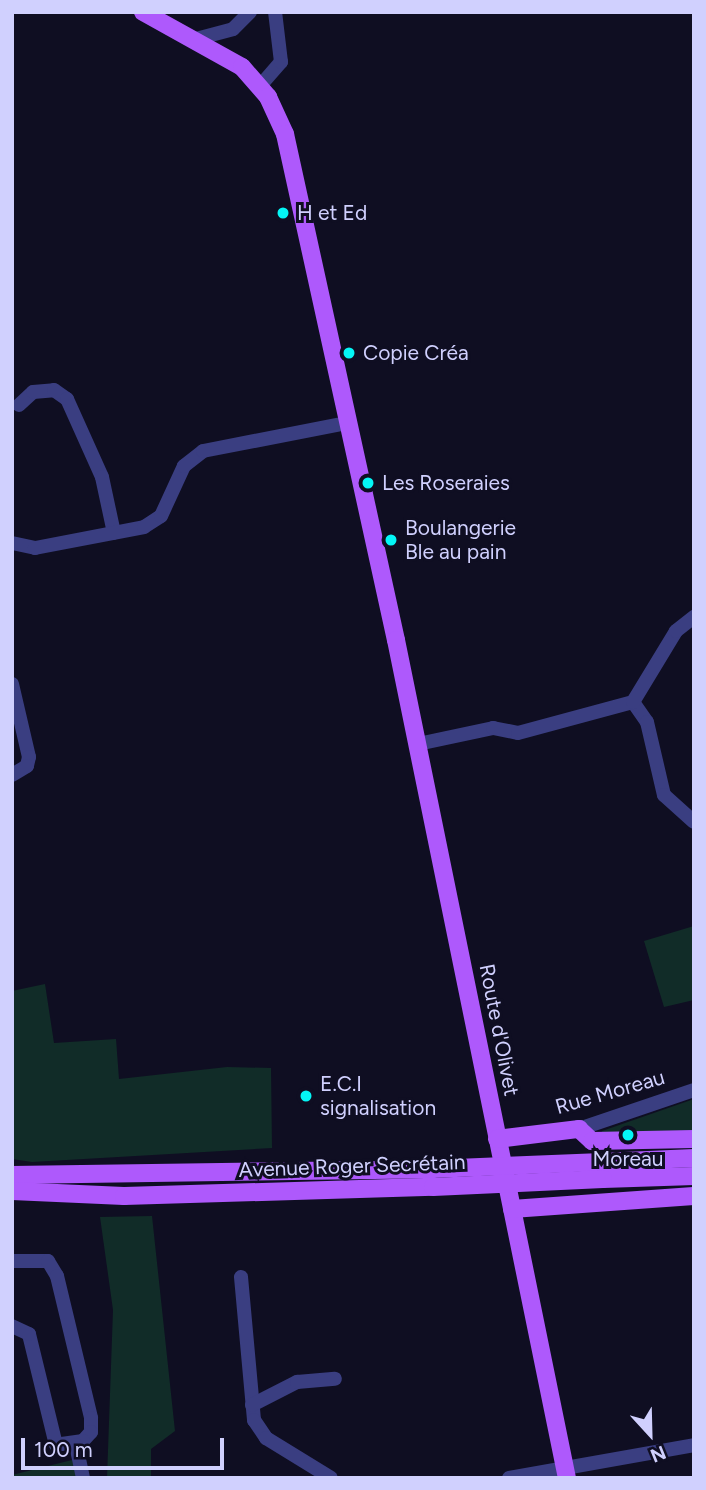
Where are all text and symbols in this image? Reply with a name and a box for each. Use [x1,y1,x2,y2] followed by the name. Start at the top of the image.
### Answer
[297,200,367,226] place label: H et Ed
[275,205,291,221] marker: H et Ed
[363,340,469,366] place label: Copie Créa
[341,345,357,361] marker: Copie Créa
[382,470,510,496] place label: Les Roseraies
[360,475,376,491] marker: Les Roseraies
[405,515,516,565] place label: Boulangerie Ble au pain
[383,532,399,548] marker: Boulangerie Ble au pain
[474,962,524,1098] street label: Route d'Olivet
[552,1064,668,1120] street label: Rue Moreau
[320,1071,436,1121] place label: E.C.I signalisation
[298,1088,314,1104] marker: E.C.I signalisation
[620,1127,636,1143] marker: Moreau
[593,1146,663,1172] place label: Moreau
[238,1149,466,1183] street label: Avenue Roger Secrétain
[615,1399,685,1469] north arrow
[24,1424,228,1468] scale bar
[34,1437,93,1462] text: 100 m
[647,1441,669,1467] text: N

